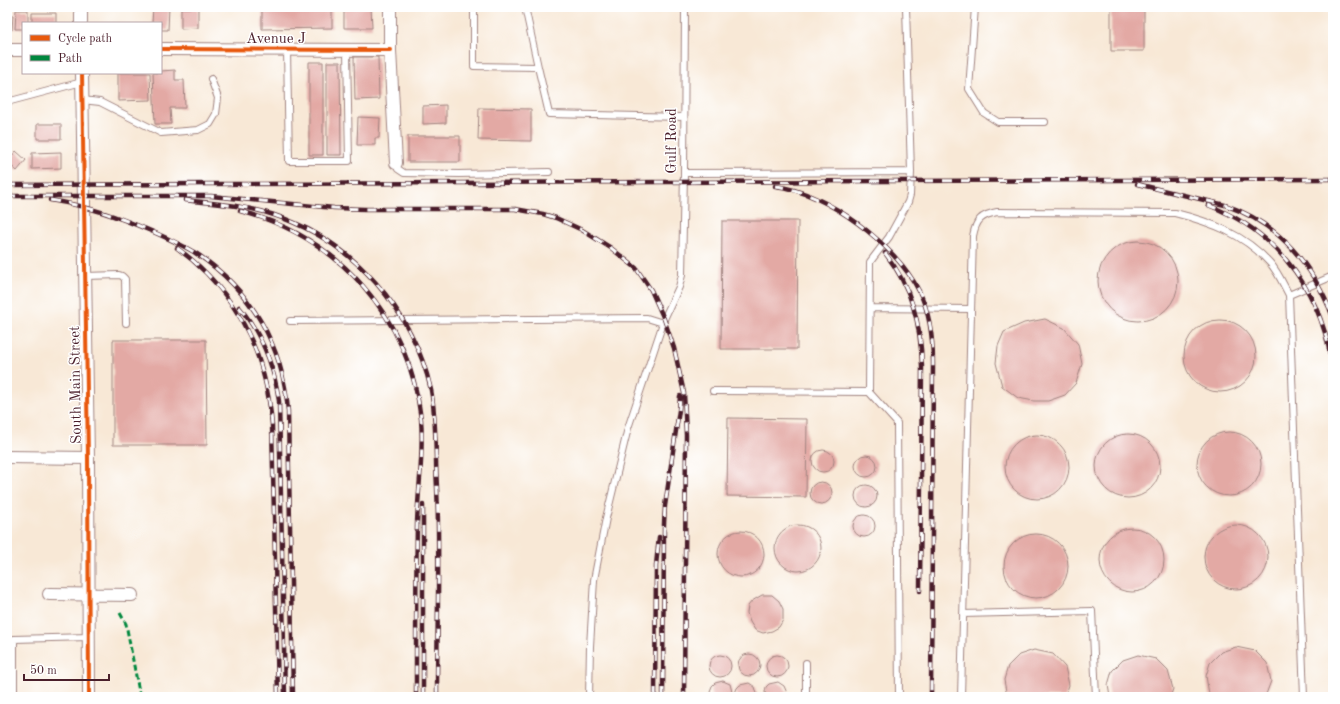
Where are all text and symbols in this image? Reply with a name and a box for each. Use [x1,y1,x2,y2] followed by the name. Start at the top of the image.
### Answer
[22,22,162,74] legend
[246,32,306,47] street label: Avenue J
[58,33,113,45] text: Cycle path
[58,53,83,65] text: Path
[665,108,680,174] street label: Gulf Road
[68,326,85,444] street label: South Main Street
[24,656,109,682] scale bar
[30,664,57,677] text: 50 m

